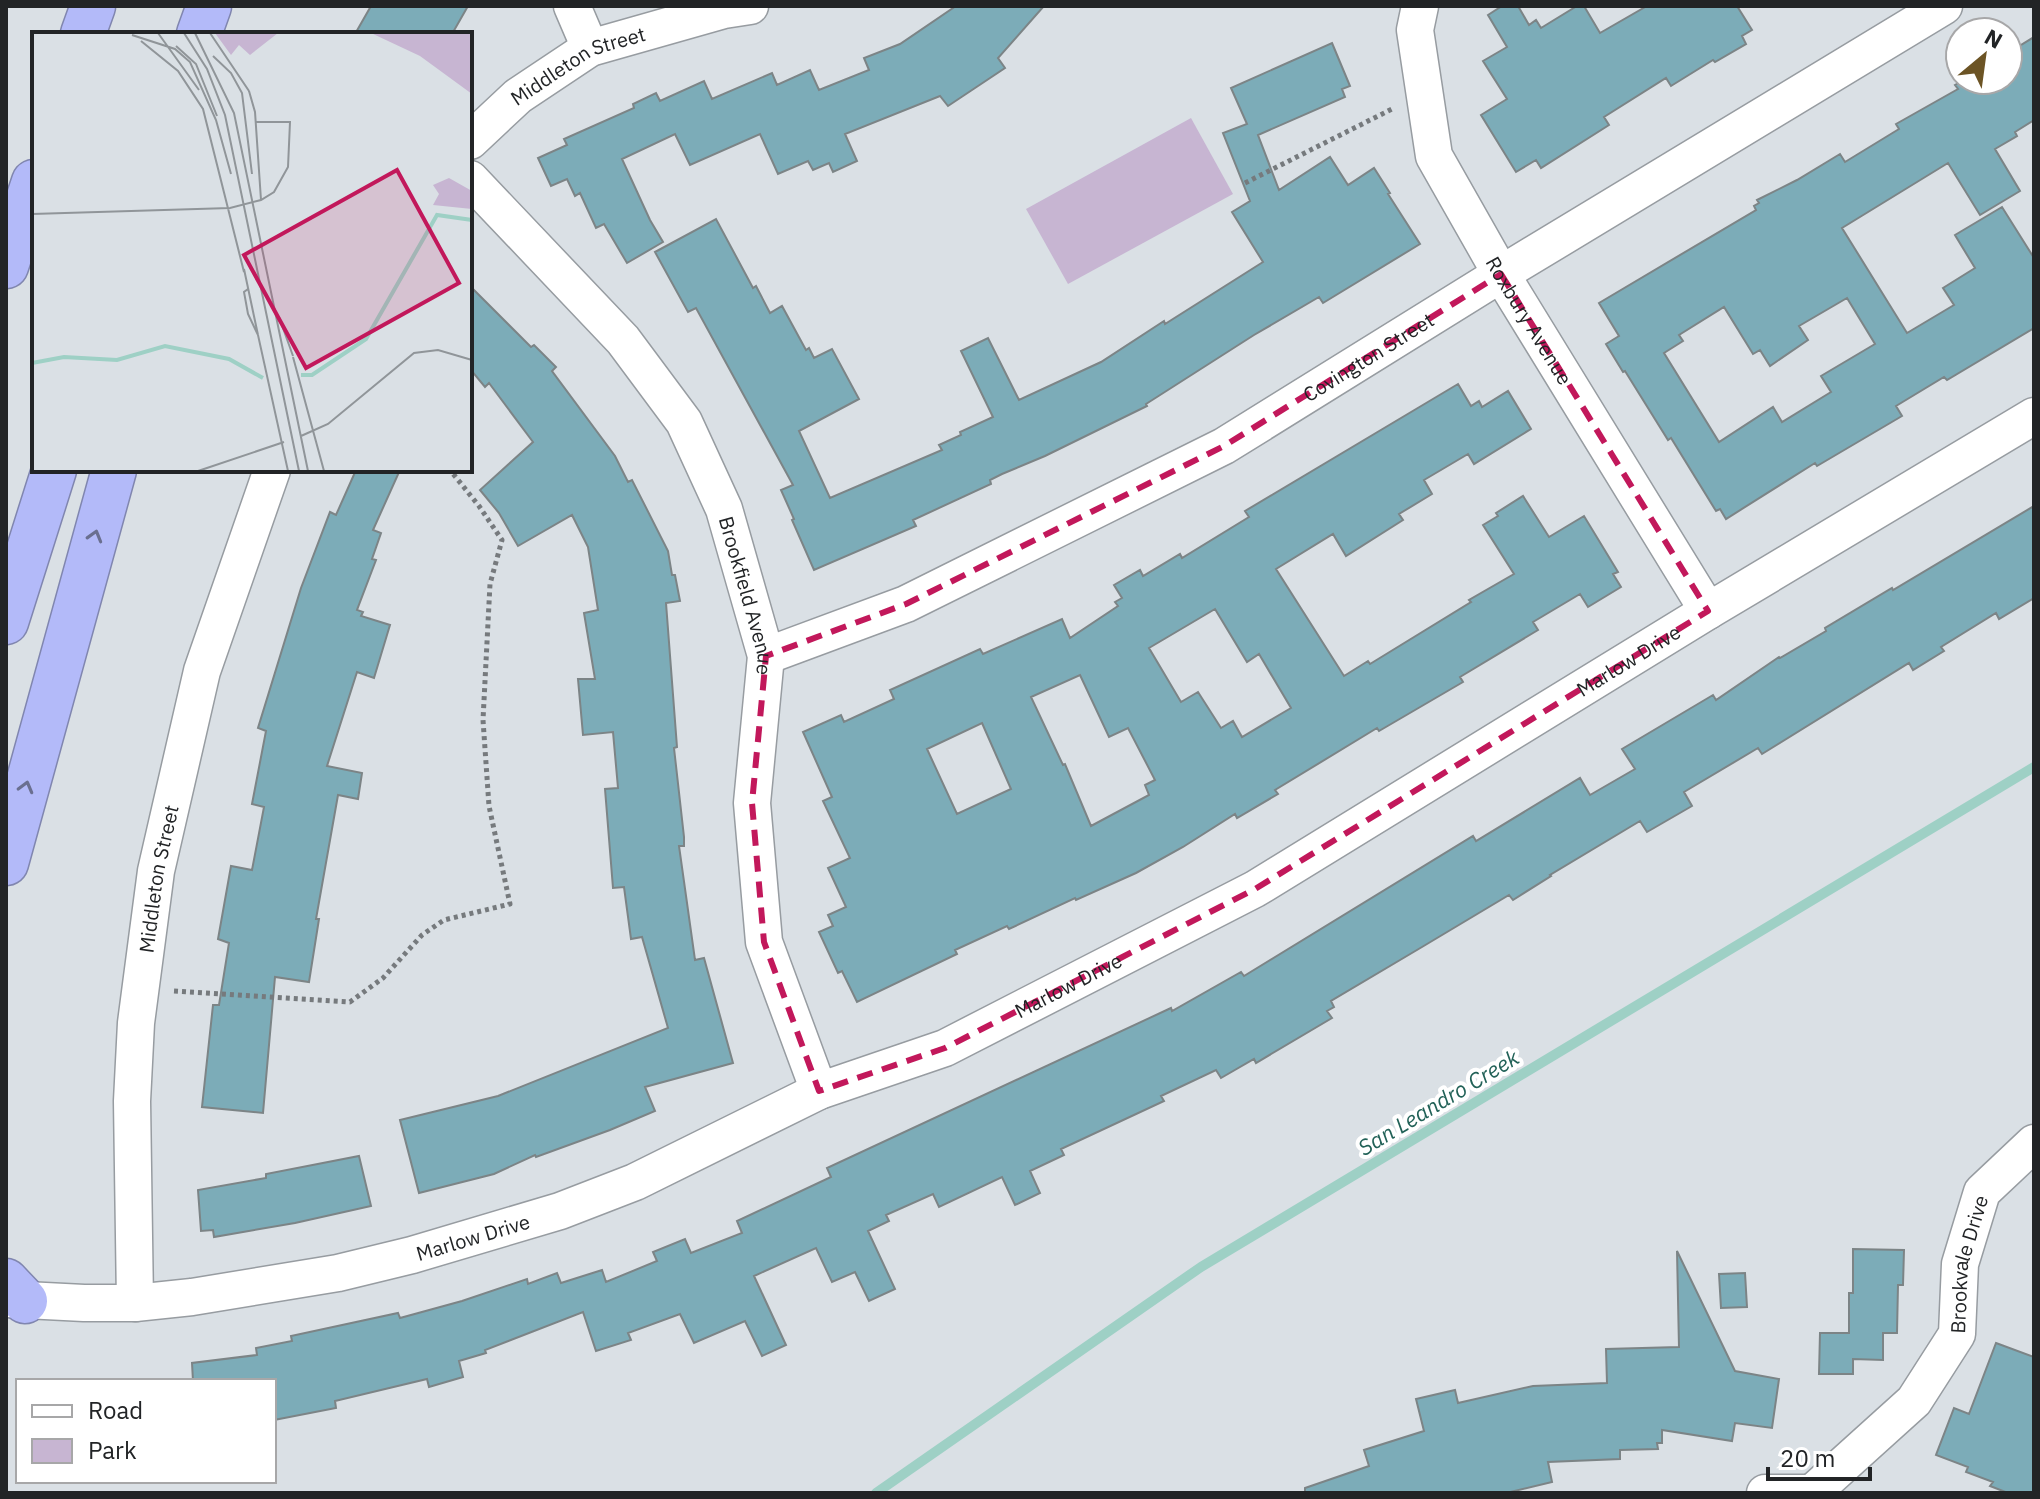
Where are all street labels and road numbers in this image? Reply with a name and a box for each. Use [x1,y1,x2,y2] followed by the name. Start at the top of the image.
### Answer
[505,20,648,111] street label: Middleton Street
[1480,251,1579,389] street label: Roxbury Avenue
[1297,306,1439,407] street label: Covington Street
[713,513,780,676] street label: Brookfield Avenue
[1571,618,1685,702] street label: Marlow Drive
[132,802,184,955] street label: Middleton Street
[1010,946,1126,1024] street label: Marlow Drive
[1944,1192,1994,1334] street label: Brookvale Drive
[413,1207,533,1267] street label: Marlow Drive

